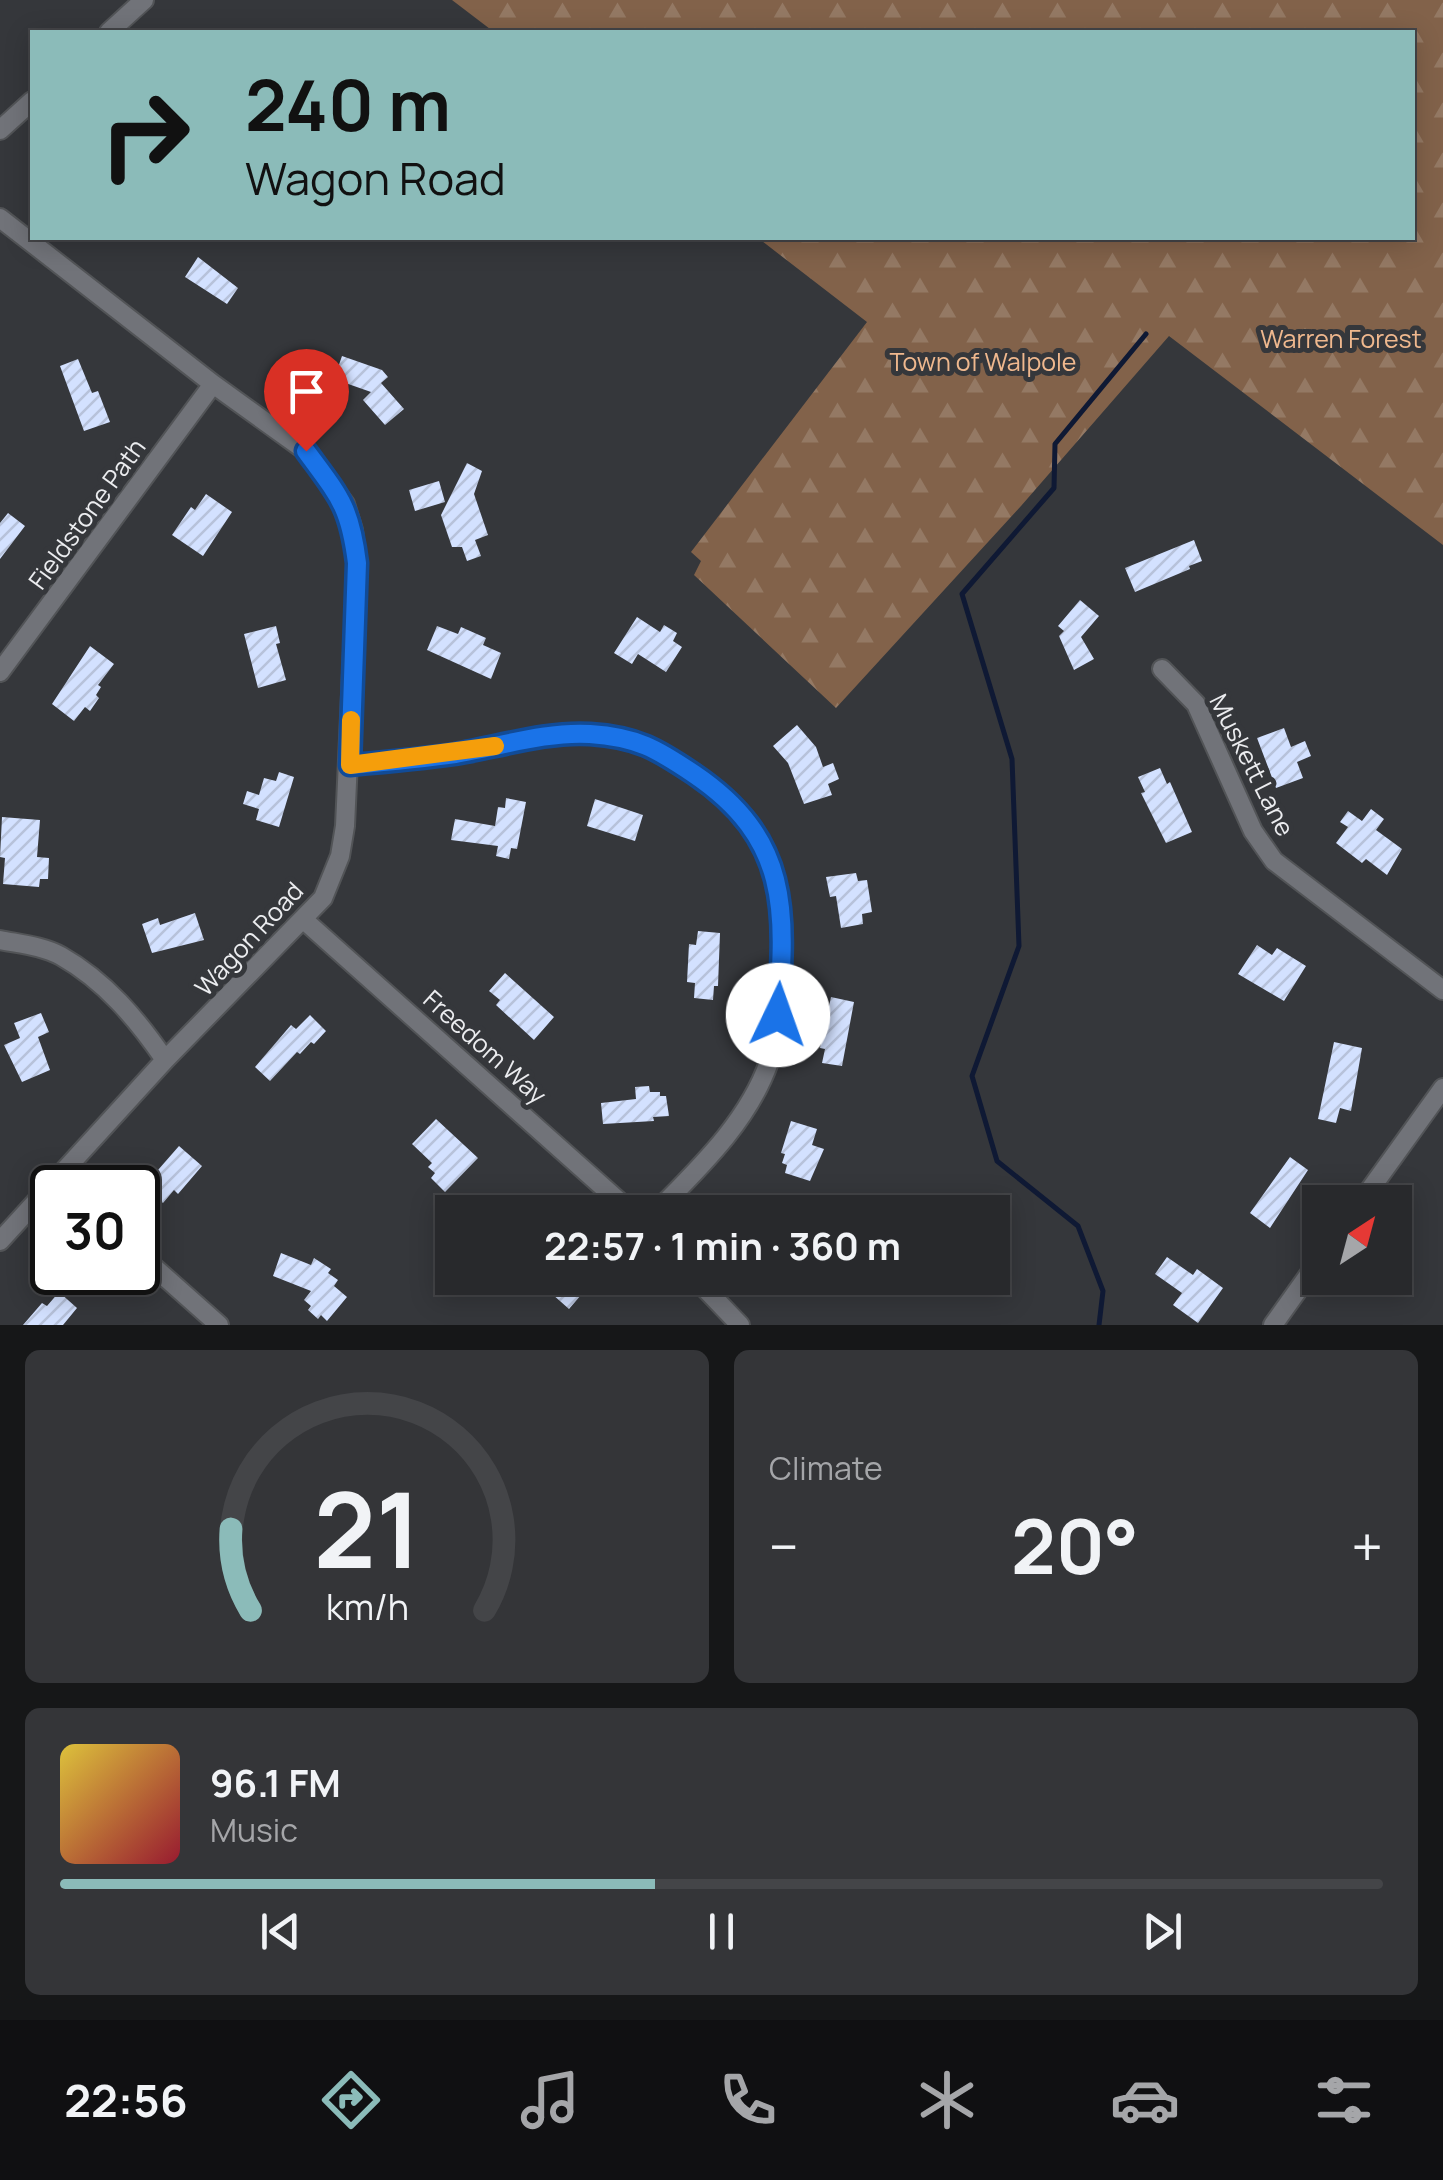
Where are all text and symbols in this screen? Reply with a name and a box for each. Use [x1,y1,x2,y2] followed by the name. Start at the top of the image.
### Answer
[245,56,451,152] text: 240 m
[80,70,210,200] icon: right
[245,147,506,209] text: Wagon Road
[1260,321,1422,356] park label: Warren Forest
[890,344,1076,379] park label: Town of Walpole
[264,349,349,452] pin
[279,364,334,419] icon: arrive
[20,431,153,596] street label: Fieldstone Path
[1202,688,1303,842] street label: Muskett Lane
[186,874,311,1004] street label: Wagon Road
[726,963,830,1067] position arrow
[416,982,555,1111] street label: Freedom Way
[30,1165,160,1295] speed limit sign: 30
[1302,1185,1412,1295] north arrow
[1302,1185,1412,1295] map controls
[544,1219,901,1271] text: 22:57 · 1 min · 360 m
[769,1446,883,1490] text: Climate
[313,1457,421,1599] text: 21
[1011,1494,1139,1597] text: 20°
[769,1508,799,1584] text: −
[1351,1508,1383,1584] text: +
[325,1582,409,1631] text: km/h
[210,1756,341,1808] text: 96.1 FM
[210,1808,298,1852] text: Music
[253,1904,308,1959] icon: previous
[694,1904,749,1959] icon: pause
[1135,1904,1190,1959] icon: next
[316,2065,386,2135] icon: directions
[515,2065,585,2135] icon: music
[713,2065,783,2135] icon: phone
[912,2065,982,2135] icon: climate
[1110,2065,1180,2135] icon: car
[1309,2065,1379,2135] icon: filters
[64,2069,188,2131] text: 22:56

